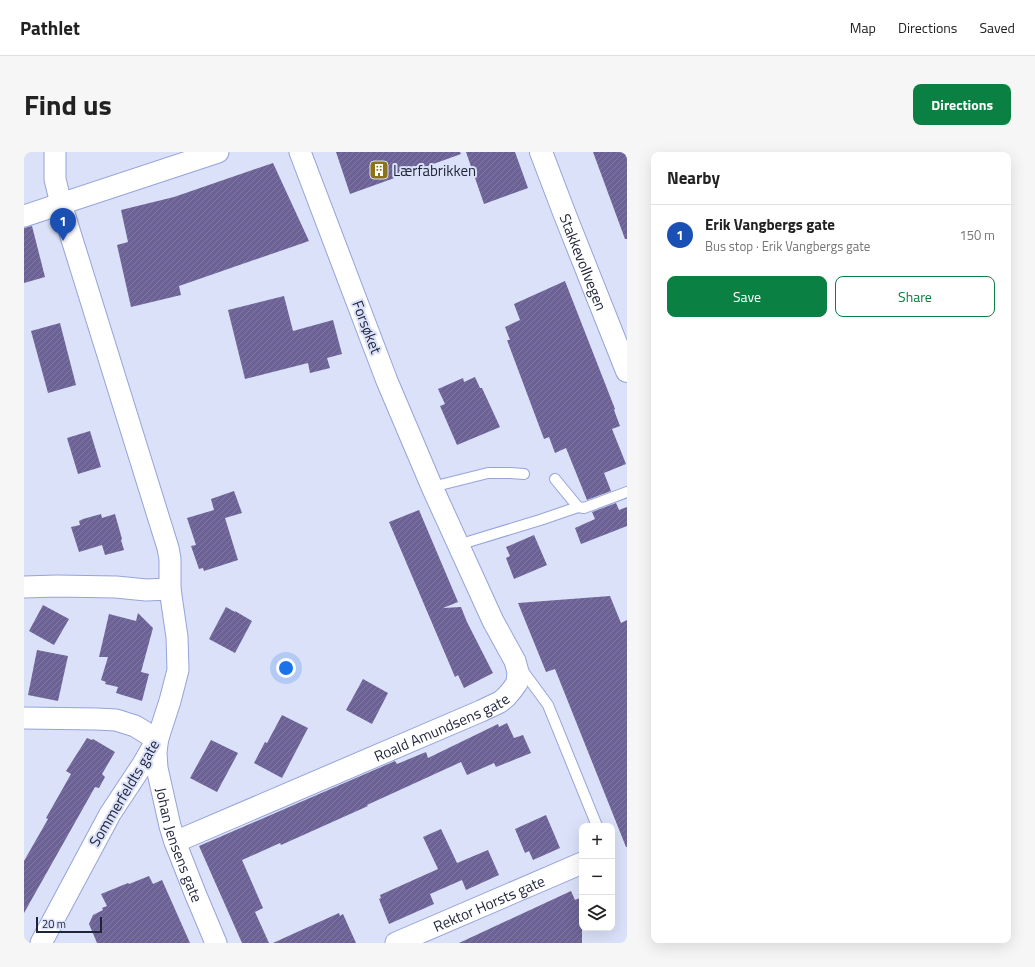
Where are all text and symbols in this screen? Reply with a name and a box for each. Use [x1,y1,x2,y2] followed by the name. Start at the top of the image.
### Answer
[20,13,80,42] text: Pathlet
[850,17,876,38] text: Map
[898,17,957,38] text: Directions
[979,17,1015,38] text: Saved
[24,83,112,126] text: Find us
[913,84,1011,125] button: Directions
[368,159,390,181] building icon: Lærfabrikken
[393,159,476,182] place label: Lærfabrikken
[667,165,720,191] text: Nearby
[50,208,76,241] pin: 1
[554,210,613,314] street label: Stakkevollvegen
[705,213,835,236] text: Erik Vangbergs gate
[676,225,684,245] text: 1
[959,225,995,245] text: 150 m
[705,236,870,256] text: Bus stop · Erik Vangbergs gate
[667,276,827,317] button: Save
[835,276,995,317] button: Share
[346,297,388,358] street label: Forsøket
[276,658,296,678] your location
[370,687,514,767] street label: Roald Amundsens gate
[83,735,165,851] street label: Sommerfeldts gate
[150,785,209,906] street label: Johan Jensens gate
[579,823,615,931] map controls
[579,823,615,859] button: +
[579,859,615,895] button: −
[429,869,548,937] street label: Rektor Horsts gate
[579,895,615,931] button: layers
[36,915,102,934] scale bar
[42,916,66,932] text: 20 m

